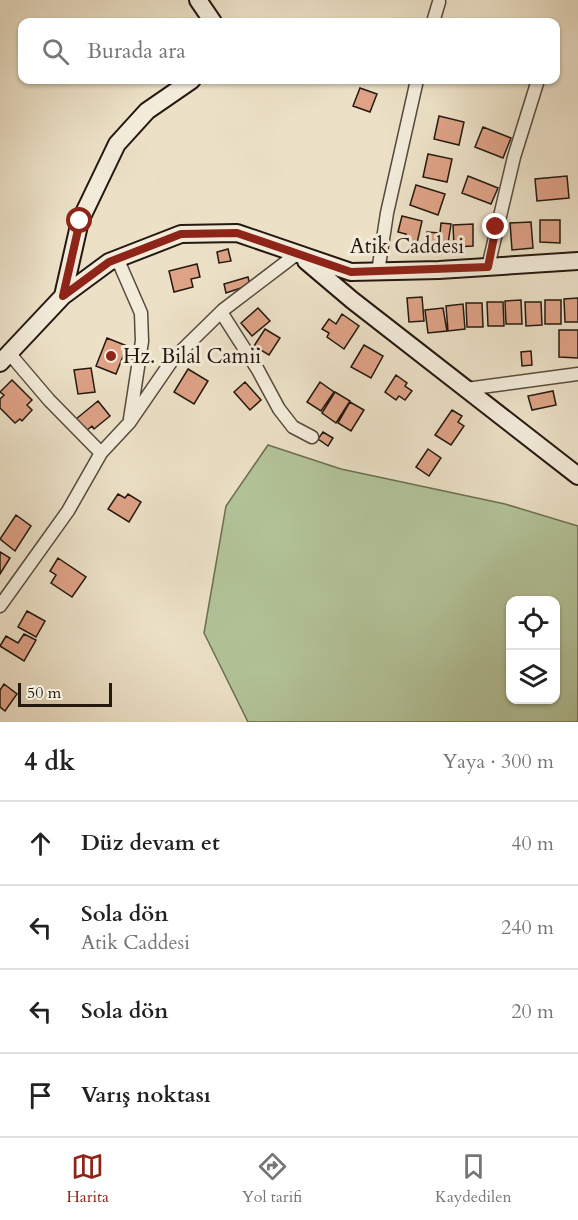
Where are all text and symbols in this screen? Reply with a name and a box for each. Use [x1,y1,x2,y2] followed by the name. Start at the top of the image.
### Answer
[18,18,560,84] search box
[39,35,72,68] icon: search
[87,36,186,66] text: Burada ara
[66,207,92,233] route start
[482,213,508,239] route end
[350,232,464,261] street label: Atik Caddesi
[123,342,261,371] place label: Hz. Bilal Camii
[104,349,118,363] marker: Hz. Bilal Camii
[506,596,560,704] map controls
[506,596,560,650] button: locate
[506,650,560,704] button: layers
[18,680,112,708] scale bar
[27,682,61,704] text: 50 m
[24,744,75,779] text: 4 dk
[442,748,554,775] text: Yaya · 300 m
[24,827,57,860] icon: ahead
[81,828,220,858] text: Düz devam et
[511,830,554,857] text: 40 m
[81,899,168,929] text: Sola dön
[24,911,57,944] icon: left
[501,914,554,941] text: 240 m
[81,929,190,956] text: Atik Caddesi
[24,995,57,1028] icon: left
[81,996,168,1026] text: Sola dön
[511,998,554,1025] text: 20 m
[24,1079,57,1112] icon: arrive
[81,1080,211,1110] text: Varış noktası
[66,1150,109,1208] tab: Harita
[242,1150,302,1208] tab: Yol tarifi
[435,1150,512,1208] tab: Kaydedilen

